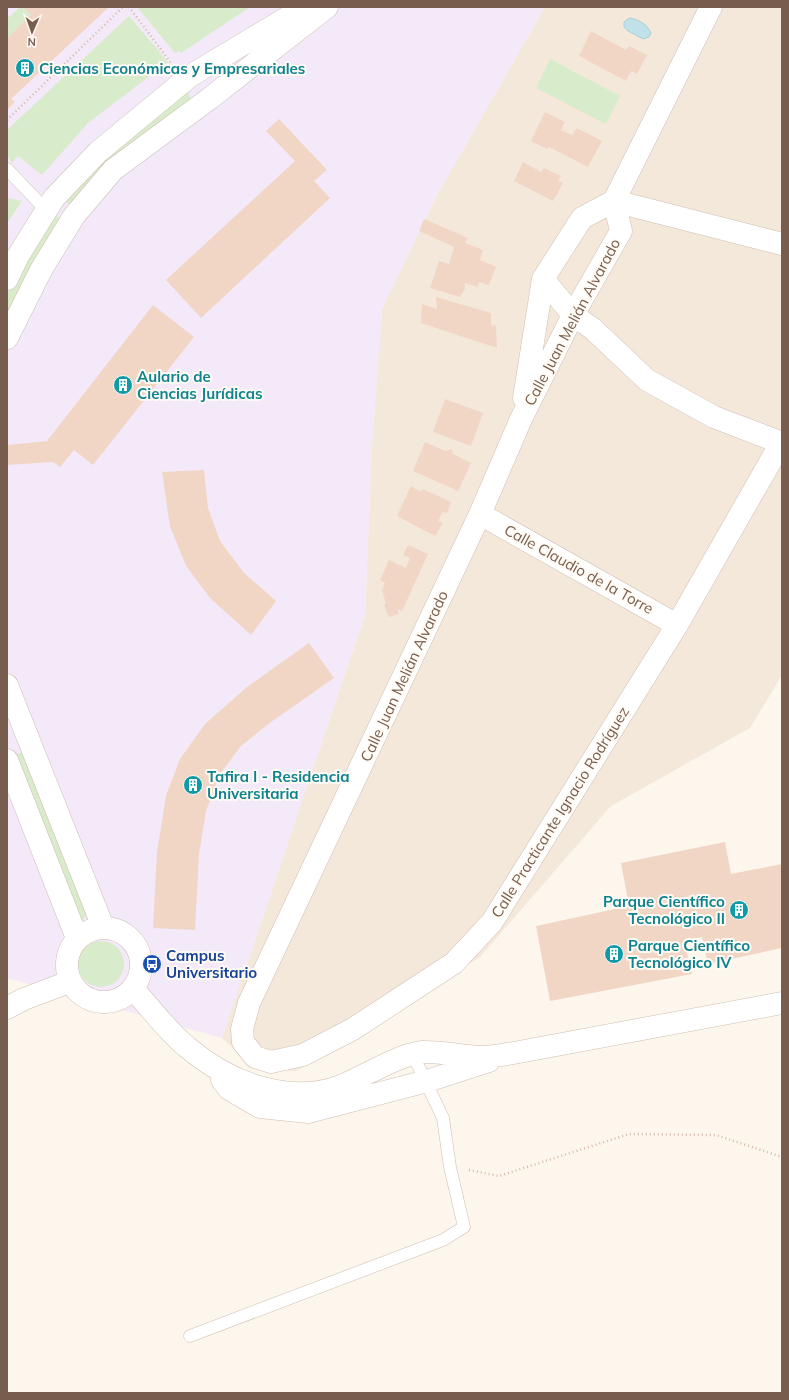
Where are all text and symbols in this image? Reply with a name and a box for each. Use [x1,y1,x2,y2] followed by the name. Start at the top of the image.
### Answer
[12,12,52,52] north arrow
[27,35,36,49] text: N
[14,57,36,79] building icon: Ciencias Económicas y Empresariales
[39,59,305,78] place label: Ciencias Económicas y Empresariales
[520,235,624,409] street label: Calle Juan Melián Alvarado
[137,367,263,403] place label: Aulario de Ciencias Jurídicas
[112,374,134,396] building icon: Aulario de Ciencias Jurídicas
[501,520,657,618] street label: Calle Claudio de la Torre
[356,587,452,765] street label: Calle Juan Melián Alvarado
[487,703,633,921] street label: Calle Practicante Ignacio Rodríguez
[207,767,349,803] place label: Tafira I - Residencia Universitaria
[182,774,204,796] building icon: Tafira I - Residencia Universitaria
[603,892,725,928] place label: Parque Científico Tecnológico II
[728,899,750,921] building icon: Parque Científico Tecnológico II
[628,936,750,972] place label: Parque Científico Tecnológico IV
[603,943,625,965] building icon: Parque Científico Tecnológico IV
[166,946,257,982] place label: Campus Universitario
[141,953,163,975] bus stop icon: Campus Universitario

